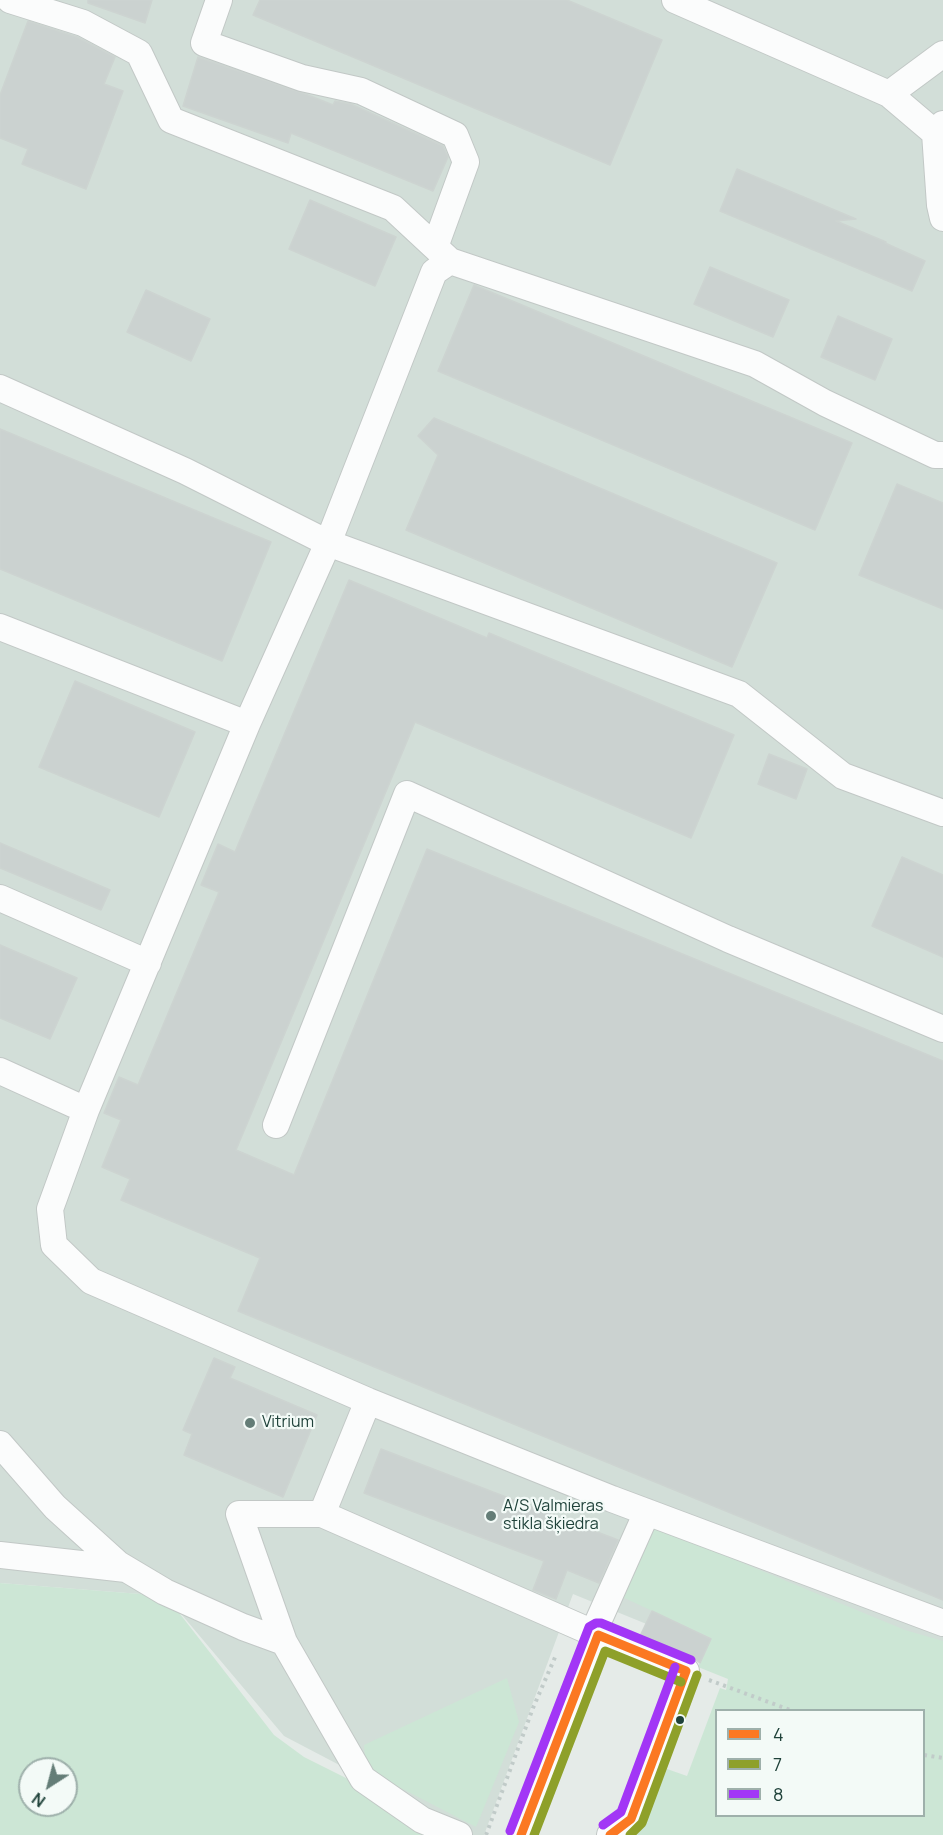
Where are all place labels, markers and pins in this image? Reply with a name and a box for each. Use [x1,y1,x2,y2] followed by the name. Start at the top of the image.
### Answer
[262,1413,314,1433] place label: Vitrium
[243,1416,257,1430] marker: Vitrium
[503,1497,603,1535] place label: A/S Valmieras stikla šķiedra
[484,1509,498,1523] marker: A/S Valmieras stikla šķiedra
[674,1714,686,1726] unlabelled marker

